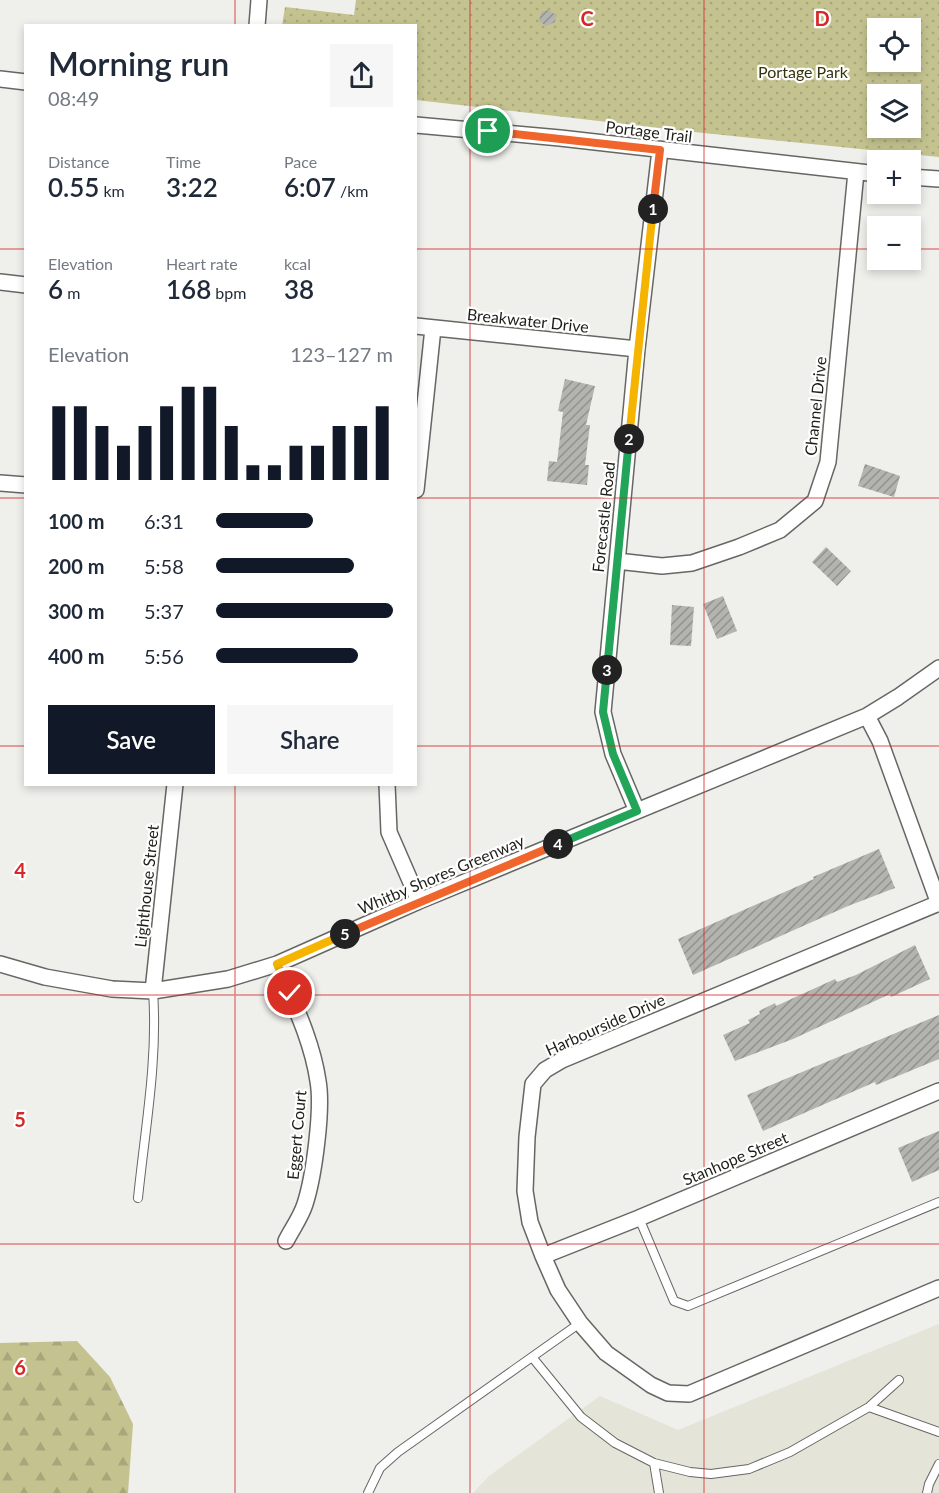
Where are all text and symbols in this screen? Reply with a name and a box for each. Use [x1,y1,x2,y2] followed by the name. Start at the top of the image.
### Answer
[580,6,594,30] text: C
[814,6,830,30] text: D
[867,18,921,270] map controls
[867,18,921,72] button: locate
[48,43,229,83] text: Morning run
[330,44,393,107] button: share
[758,62,849,81] park label: Portage Park
[867,84,921,138] button: layers
[48,86,99,110] text: 08:49
[462,105,513,156] pin
[471,114,504,147] icon: arrive
[605,116,693,146] street label: Portage Trail
[867,150,921,204] button: +
[48,152,109,171] text: Distance
[166,152,201,171] text: Time
[284,152,317,171] text: Pace
[48,171,99,203] text: 0.55
[166,171,218,203] text: 3:22
[284,171,336,203] text: 6:07
[99,181,125,200] text: km
[336,181,368,200] text: /km
[638,194,668,224] pin: 1
[648,199,658,218] text: 1
[867,216,921,270] button: −
[48,254,113,273] text: Elevation
[166,254,238,273] text: Heart rate
[284,254,311,273] text: kcal
[48,273,63,305] text: 6
[166,273,211,305] text: 168
[284,273,314,305] text: 38
[63,283,80,302] text: m
[211,283,246,302] text: bpm
[466,304,590,336] street label: Breakwater Drive
[48,342,129,366] text: Elevation
[290,342,393,366] text: 123–127 m
[800,355,830,457] street label: Channel Drive
[614,424,644,454] pin: 2
[624,429,634,448] text: 2
[588,461,618,573] street label: Forecastle Road
[48,509,104,533] text: 100 m
[144,509,184,533] text: 6:31
[48,554,104,578] text: 200 m
[144,554,184,578] text: 5:58
[48,599,104,623] text: 300 m
[144,599,184,623] text: 5:37
[48,644,104,668] text: 400 m
[144,644,184,668] text: 5:56
[592,655,622,685] pin: 3
[602,660,612,679] text: 3
[48,705,215,774] button: Save
[227,705,393,774] button: Share
[130,823,162,948] street label: Lighthouse Street
[543,829,573,859] pin: 4
[355,830,528,918] street label: Whitby Shores Greenway
[553,834,563,853] text: 4
[14,858,26,882] text: 4
[330,919,360,949] pin: 5
[340,924,350,943] text: 5
[264,967,315,1018] pin
[273,976,306,1009] icon: check
[542,989,668,1059] street label: Harbourside Drive
[283,1089,309,1180] street label: Eggert Court
[14,1107,26,1131] text: 5
[679,1127,791,1189] street label: Stanhope Street
[14,1355,26,1379] text: 6

